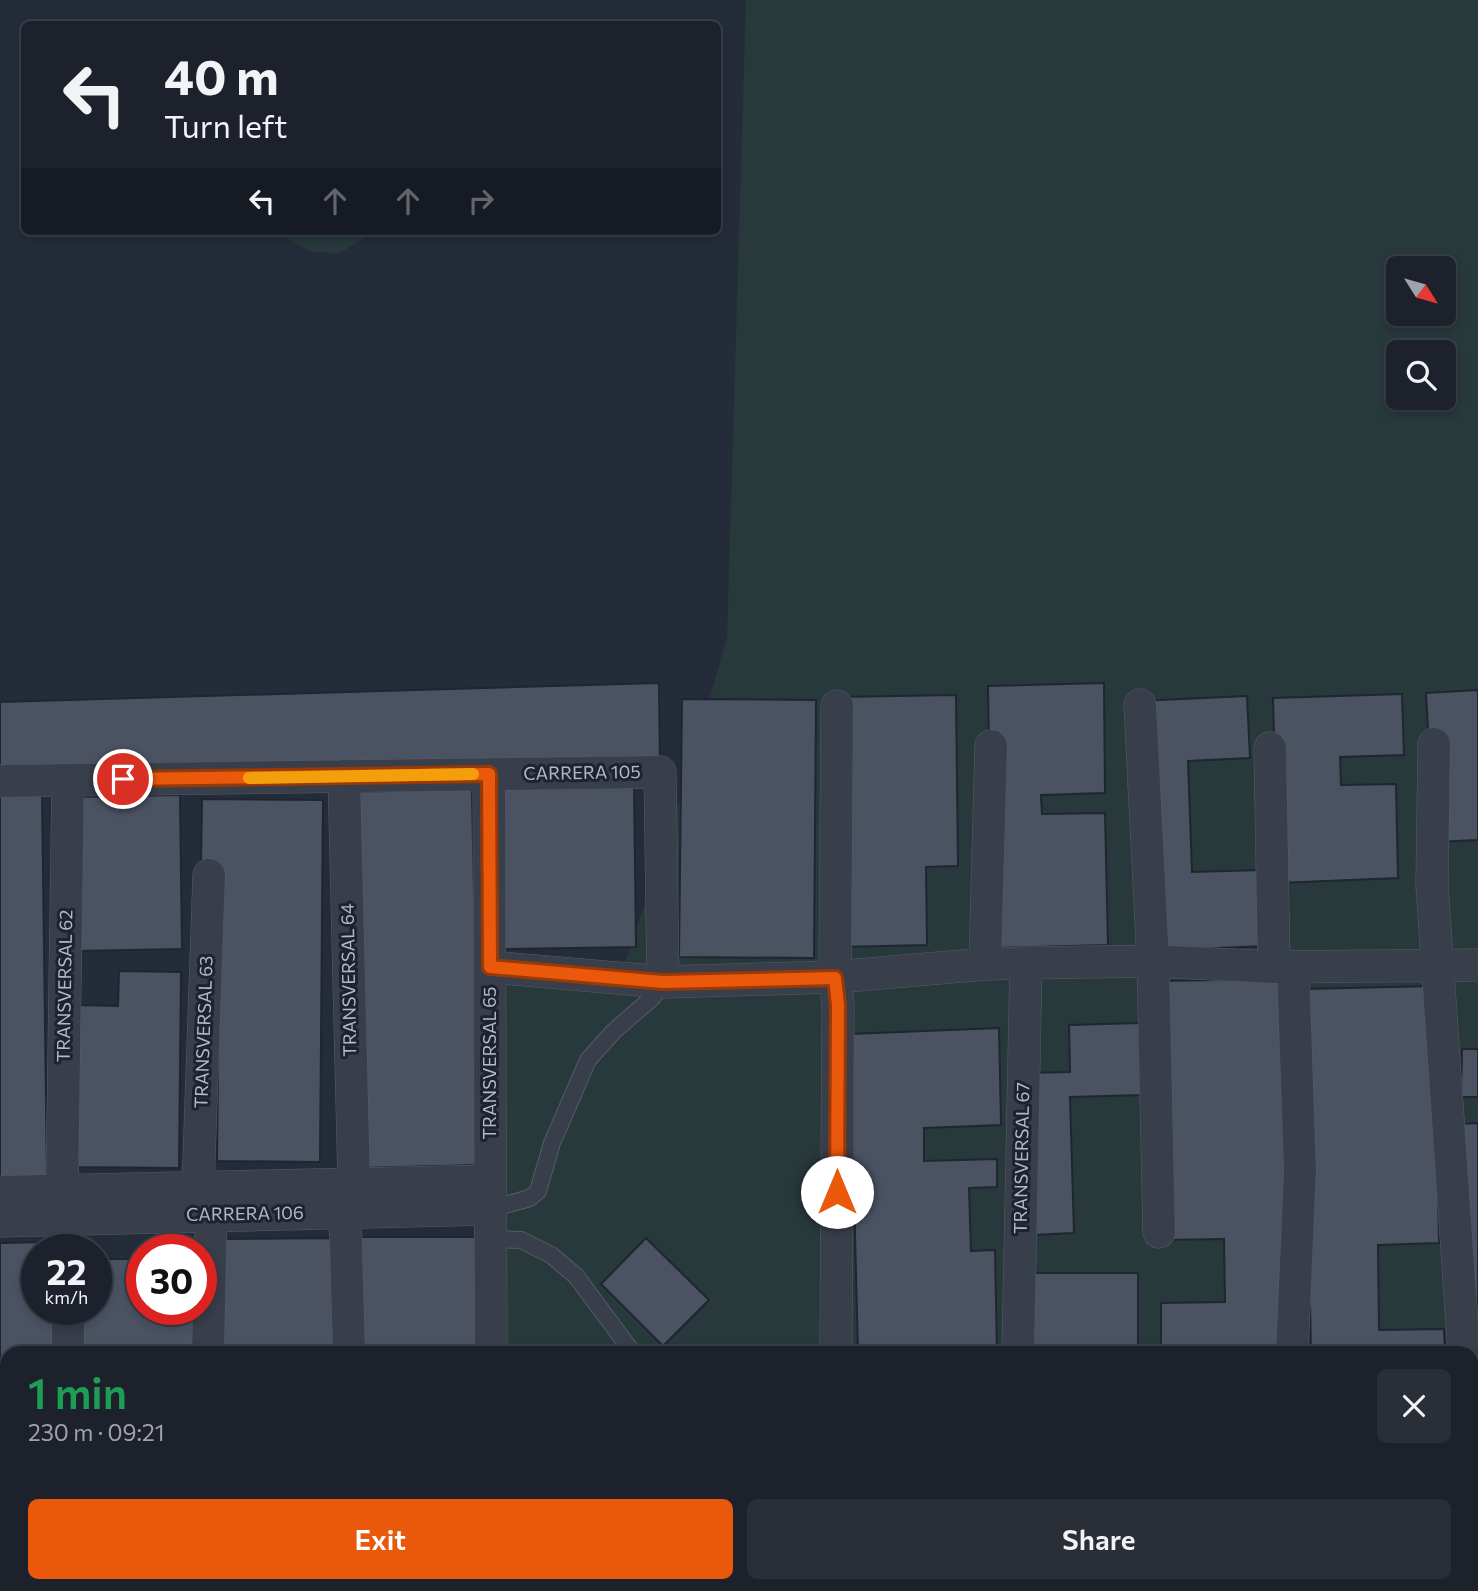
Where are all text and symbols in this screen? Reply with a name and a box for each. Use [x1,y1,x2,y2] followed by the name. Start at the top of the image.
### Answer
[164,45,279,105] text: 40 m
[49,49,140,140] icon: left
[164,105,288,145] text: Turn left
[243,182,281,220] icon: left
[316,182,354,220] icon: ahead
[389,182,427,220] icon: ahead
[462,182,500,220] icon: right
[1386,256,1456,326] north arrow
[1386,256,1456,410] map controls
[1386,340,1456,410] button: search
[93,749,153,809] pin
[104,760,142,798] icon: arrive
[523,760,641,784] street label: CARRERA 105
[336,903,360,1057] street label: TRANSVERSAL 64
[52,910,76,1062] street label: TRANSVERSAL 62
[189,955,217,1109] street label: TRANSVERSAL 63
[478,987,500,1139] street label: TRANSVERSAL 65
[1009,1082,1033,1234] street label: TRANSVERSAL 67
[800,1155,874,1229] position arrow
[186,1201,304,1225] street label: CARRERA 106
[126,1234,217,1325] speed limit sign: 30
[47,1249,86,1292] text: 22
[45,1286,88,1308] text: km/h
[28,1366,127,1418] text: 1 min
[1377,1369,1451,1443] button: close
[28,1418,165,1446] text: 230 m · 09:21
[28,1499,733,1579] button: Exit
[747,1499,1451,1579] button: Share

